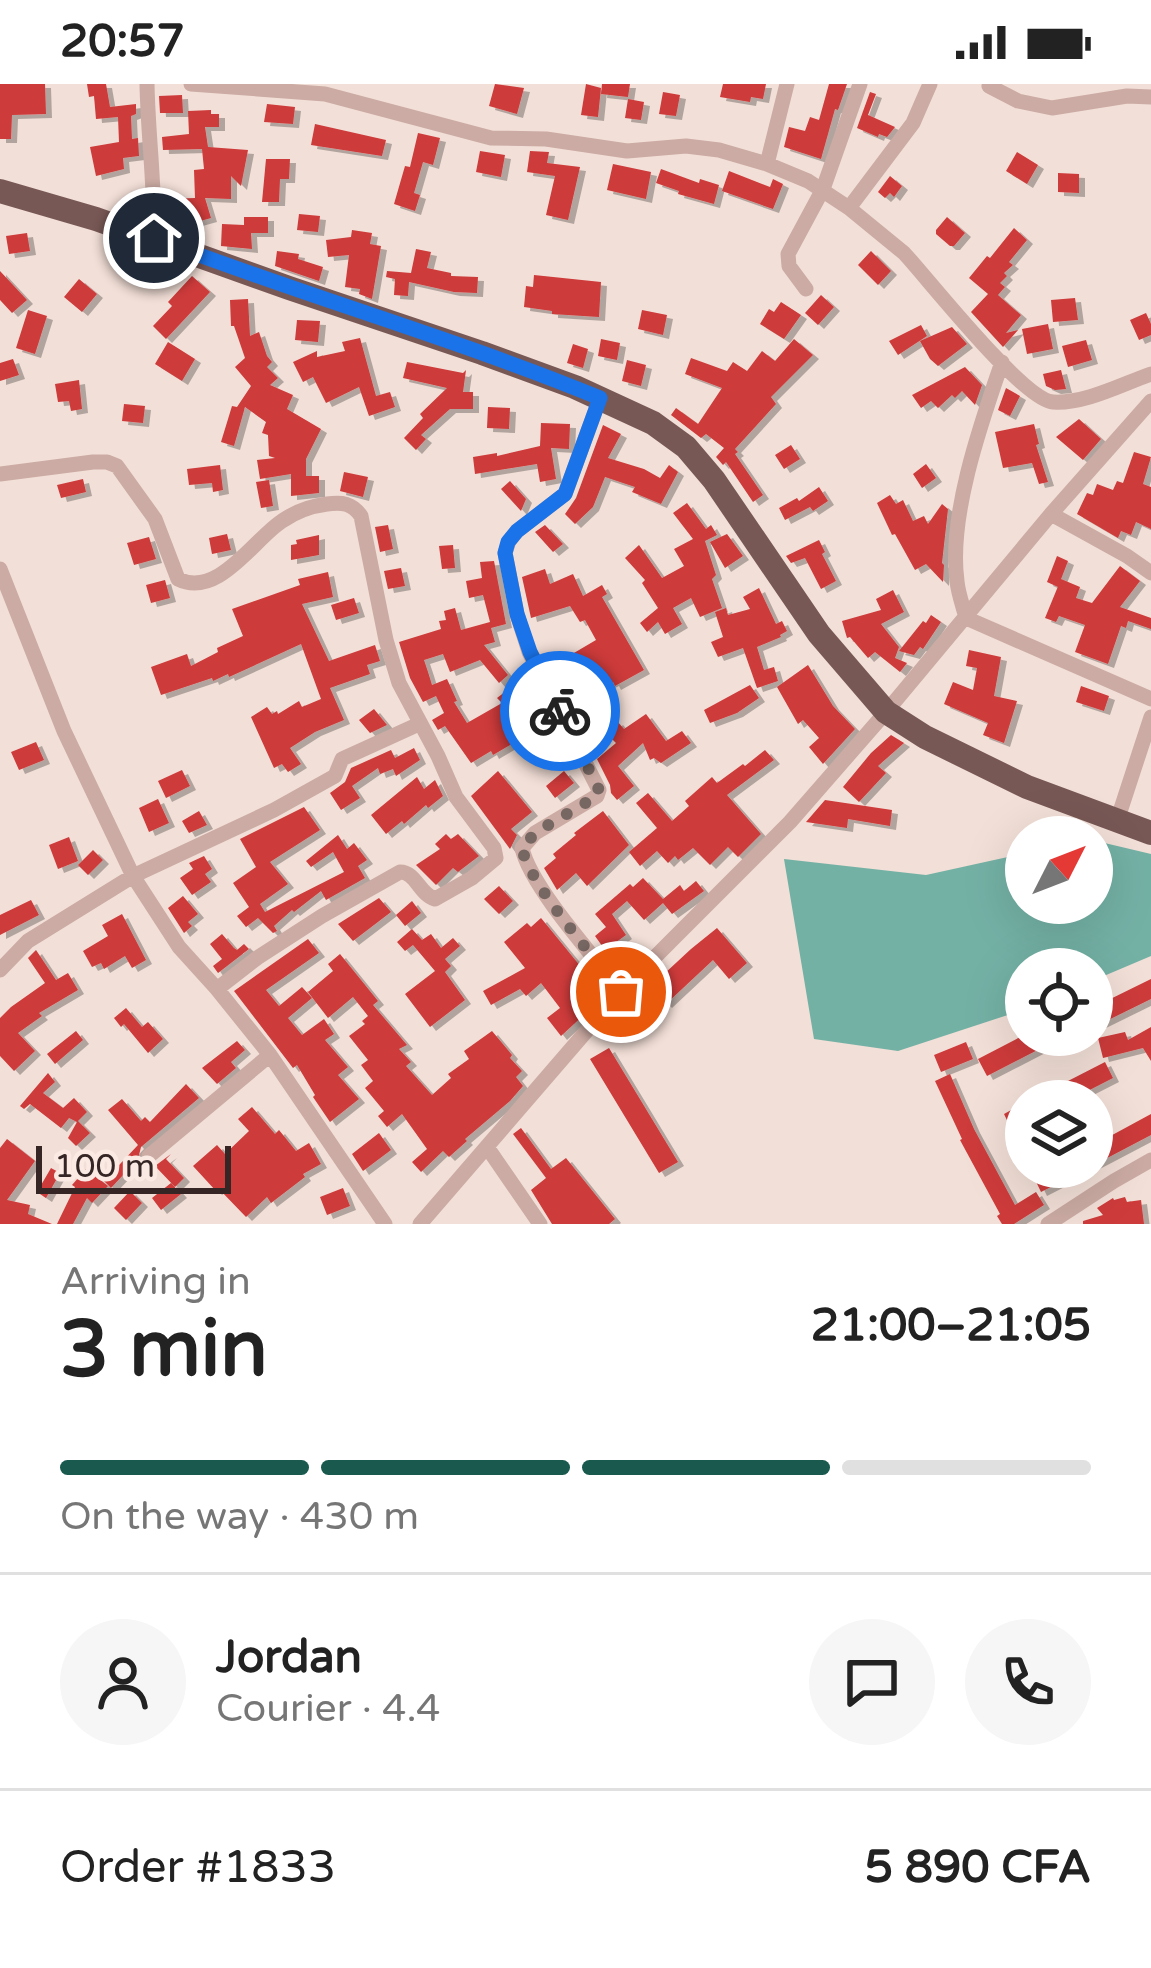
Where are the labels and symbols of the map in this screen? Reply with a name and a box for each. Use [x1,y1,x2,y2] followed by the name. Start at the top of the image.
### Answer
[103,187,205,289] pin
[500,651,620,771] courier
[1005,816,1113,924] north arrow
[570,941,672,1043] pin
[36,1140,231,1193] scale bar

